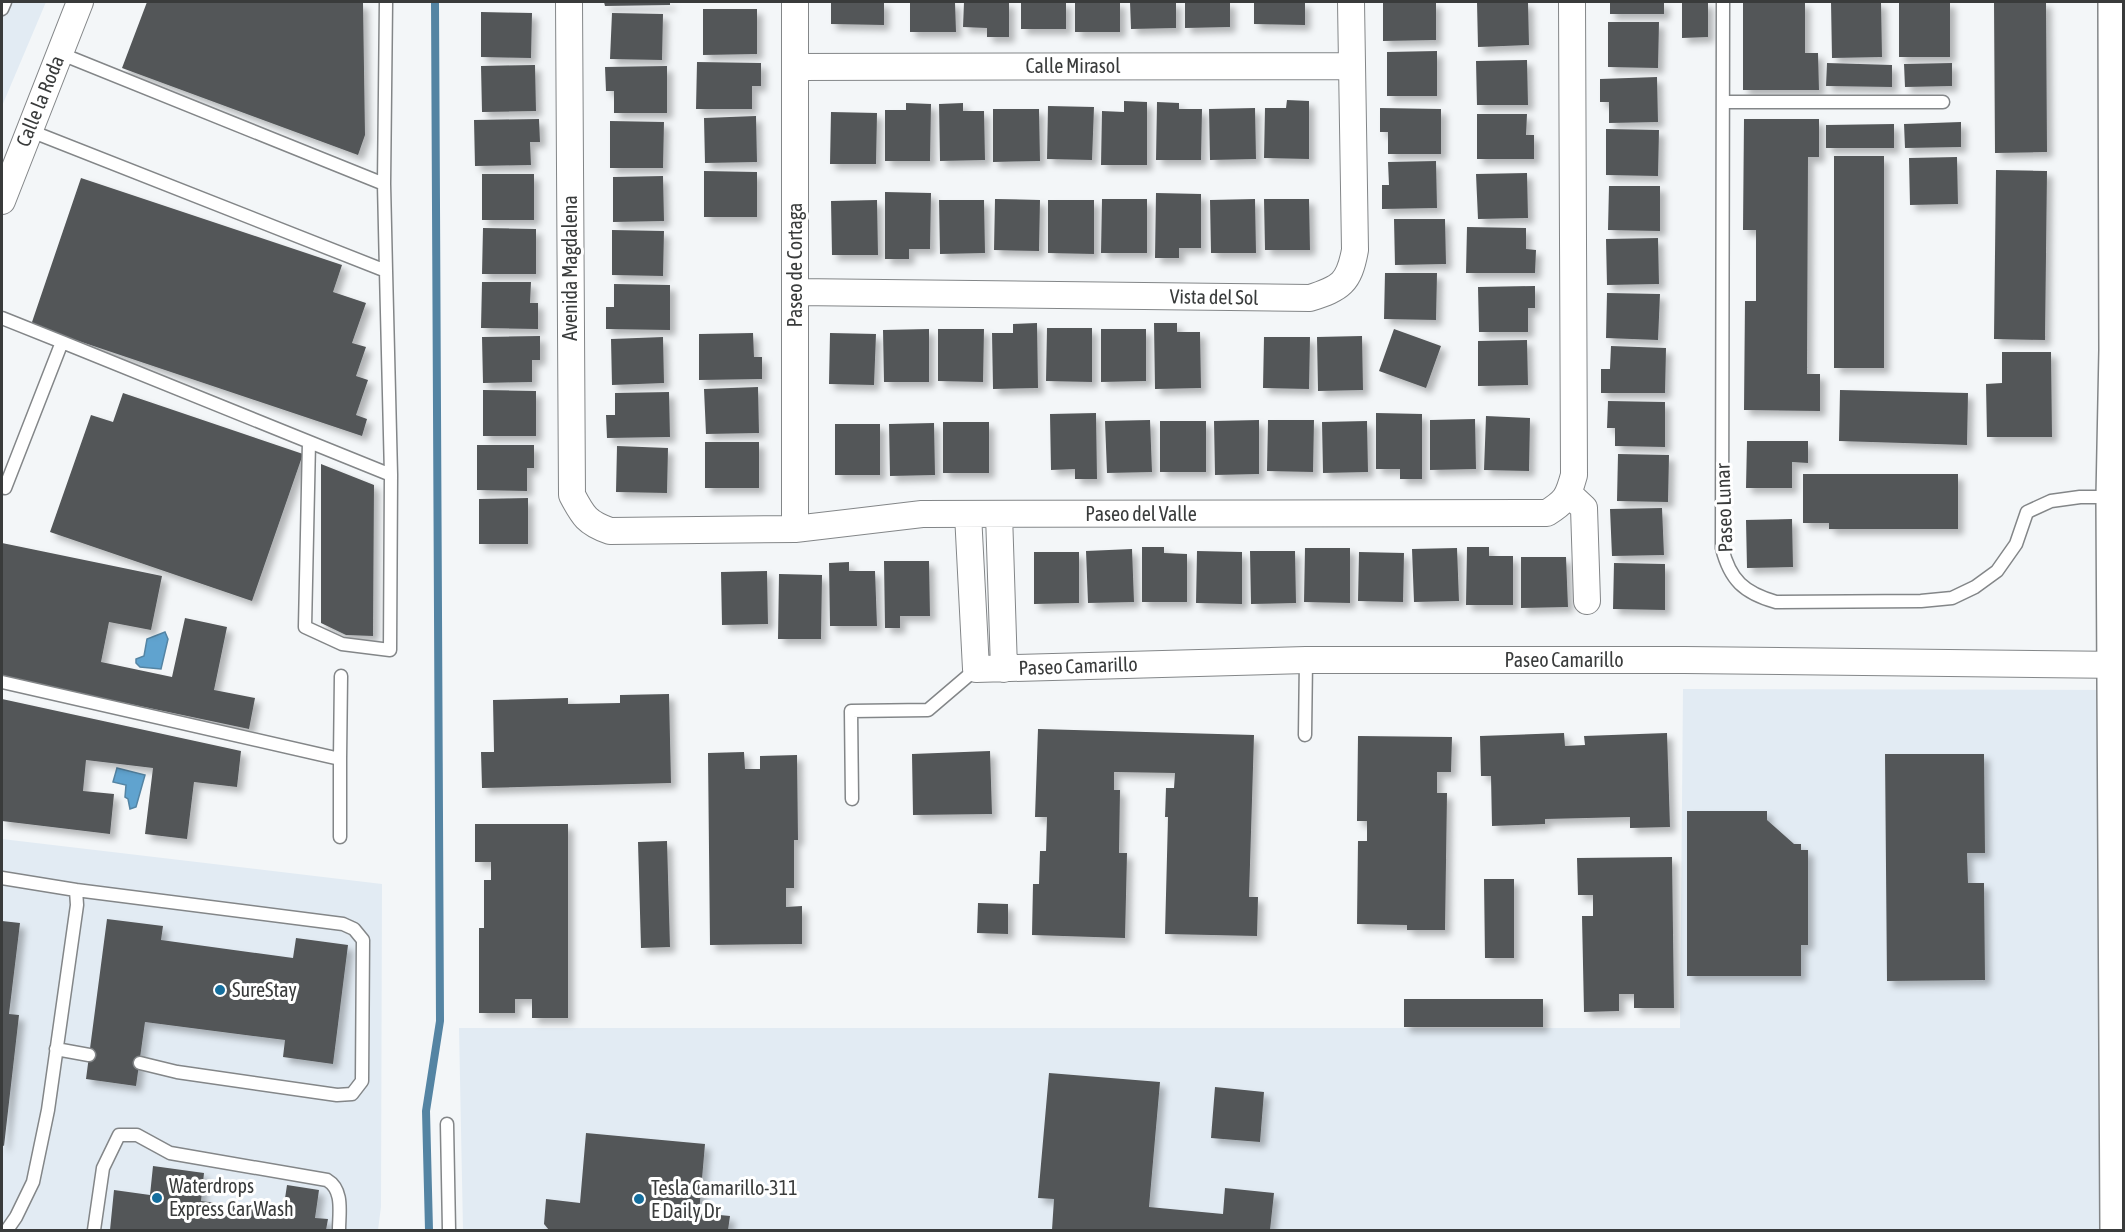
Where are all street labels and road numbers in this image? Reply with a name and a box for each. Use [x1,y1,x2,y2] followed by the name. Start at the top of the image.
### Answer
[11,52,68,150] street label: Calle la Roda
[1025,54,1121,77] street label: Calle Mirasol
[558,195,581,341] street label: Avenida Magdalena
[783,203,806,327] street label: Paseo de Cortaga
[1169,284,1259,309] street label: Vista del Sol
[1710,462,1737,553] street label: Paseo Lunar
[1085,502,1197,525] street label: Paseo del Valle
[1504,648,1624,671] street label: Paseo Camarillo
[1018,652,1138,679] street label: Paseo Camarillo

